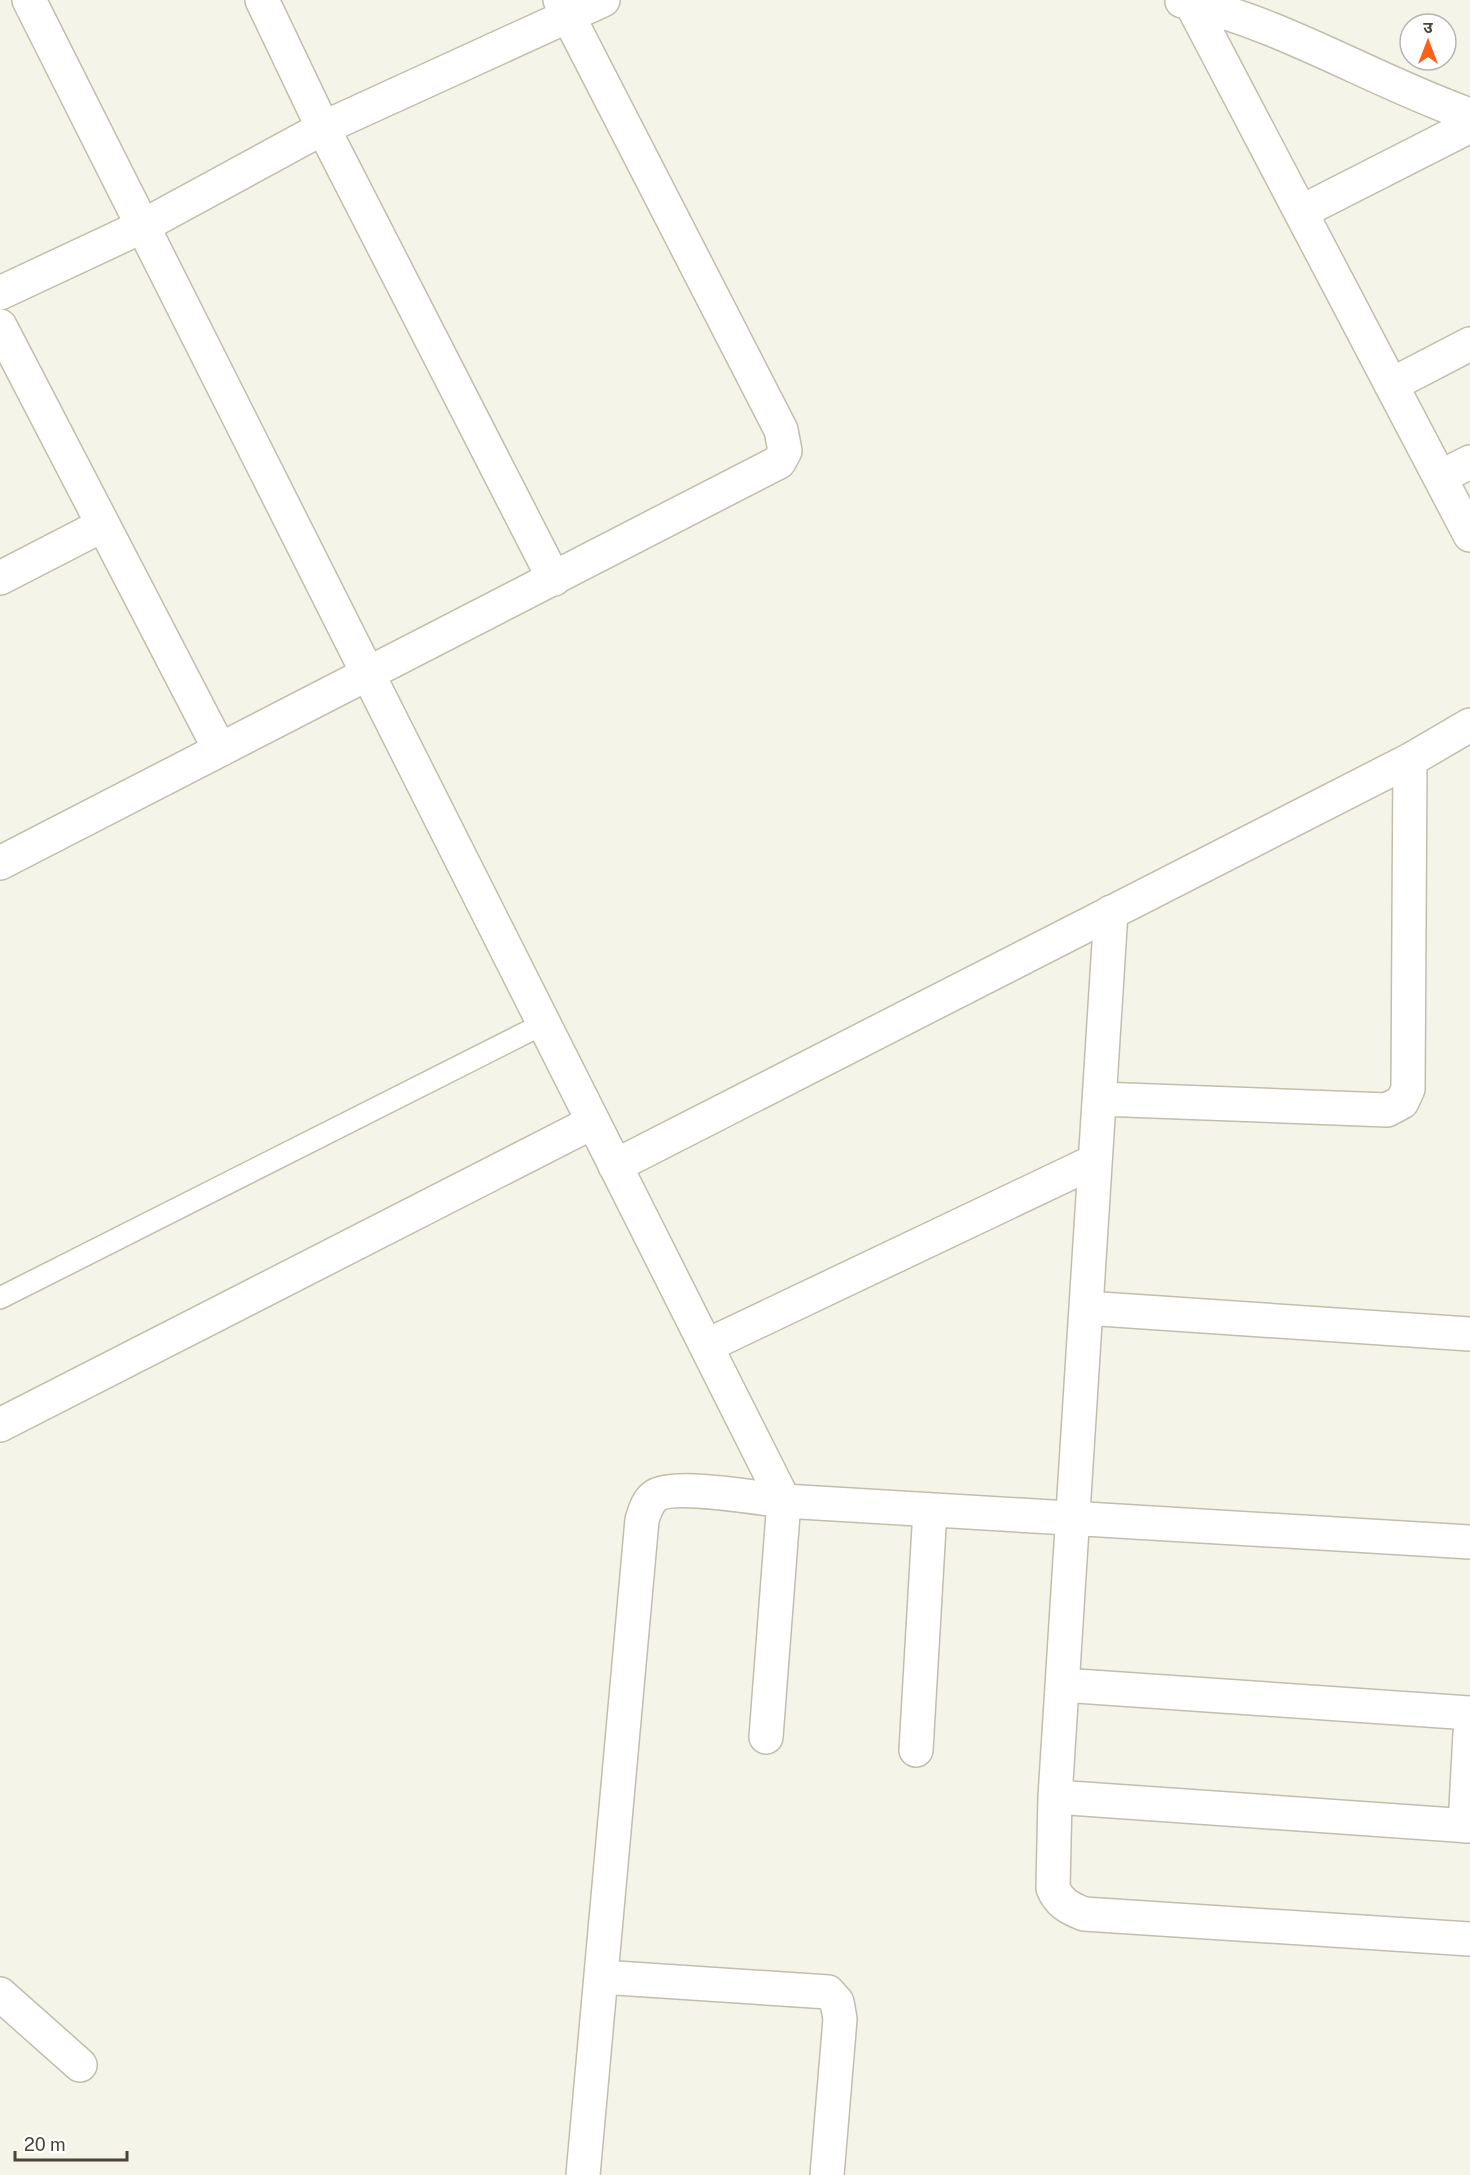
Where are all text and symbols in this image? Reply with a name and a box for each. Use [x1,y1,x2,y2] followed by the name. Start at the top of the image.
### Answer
[1398,12,1458,72] north arrow
[1423,18,1433,37] text: उ
[15,2124,128,2162] scale bar
[24,2134,66,2155] text: 20 m

